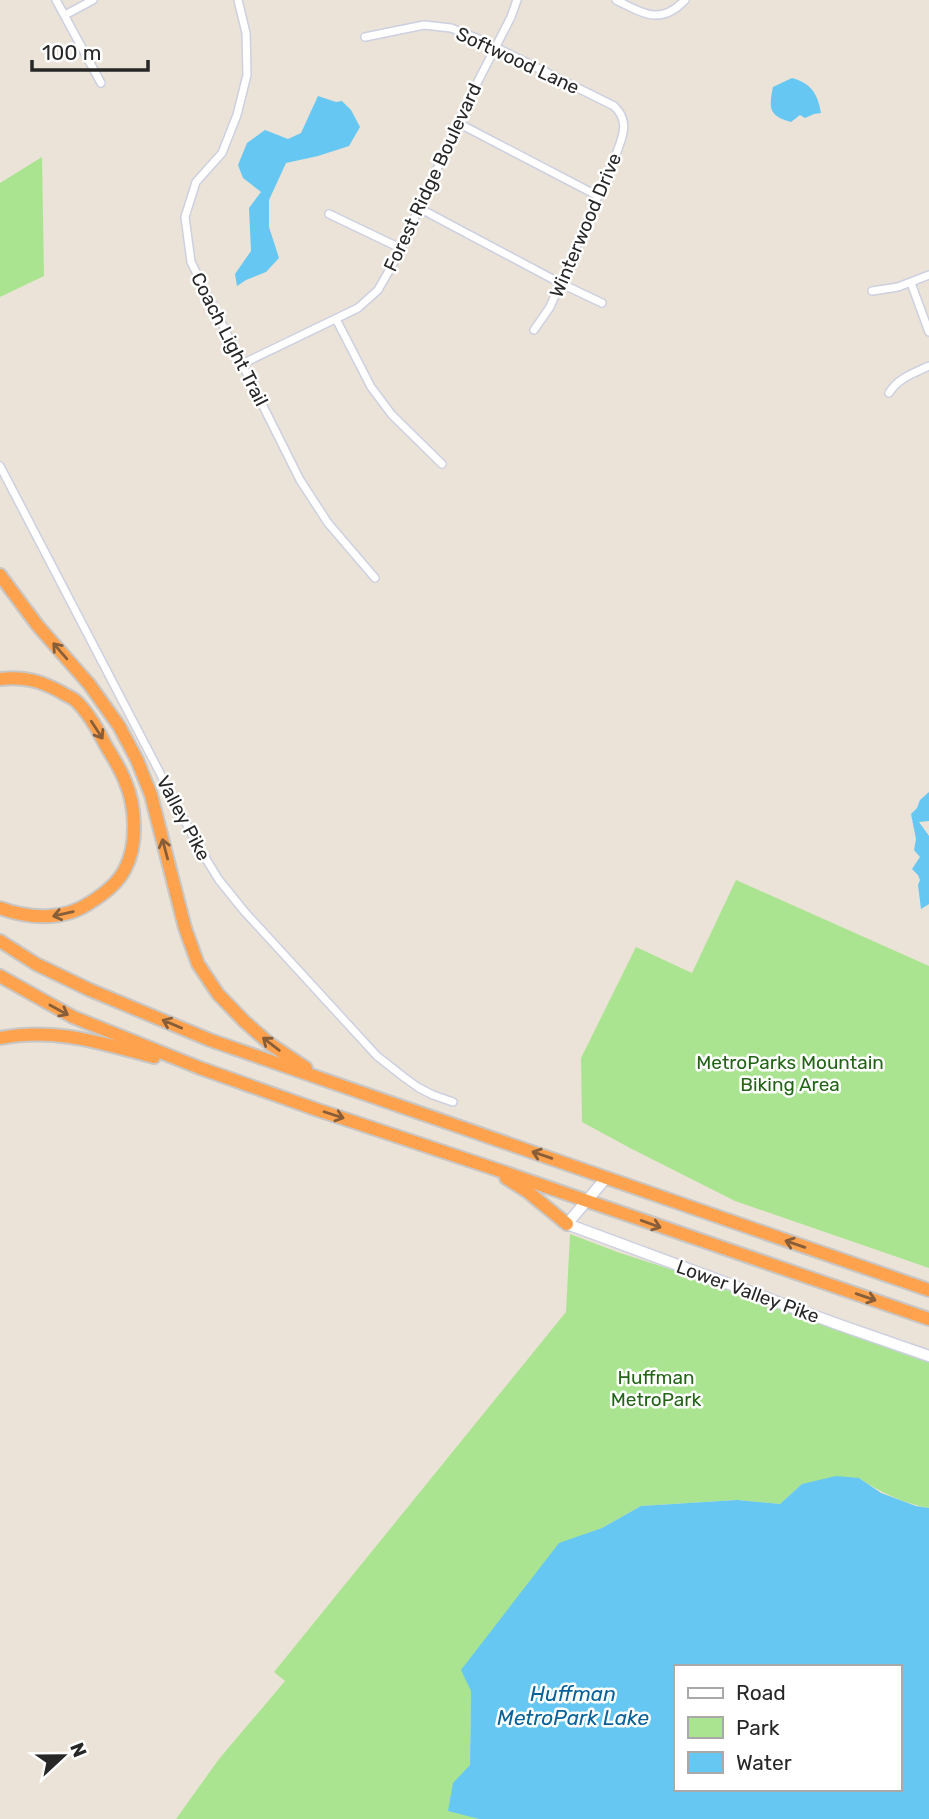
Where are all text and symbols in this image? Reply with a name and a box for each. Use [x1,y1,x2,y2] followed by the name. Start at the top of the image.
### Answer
[452,22,583,99] street label: Softwood Lane
[32,28,147,72] scale bar
[42,40,101,65] text: 100 m
[379,79,486,275] street label: Forest Ridge Boulevard
[545,149,626,301] street label: Winterwood Drive
[186,269,273,410] street label: Coach Light Trail
[52,643,68,661] one-way arrow
[90,720,104,740] one-way arrow
[152,772,215,865] street label: Valley Pike
[158,839,171,861] one-way arrow
[52,907,75,921] one-way arrow
[49,1003,69,1017] one-way arrow
[161,1017,183,1030] one-way arrow
[262,1036,280,1051] one-way arrow
[696,1051,884,1096] park label: MetroParks Mountain Biking Area
[322,1110,344,1123] one-way arrow
[531,1148,553,1160] one-way arrow
[640,1218,662,1231] one-way arrow
[784,1237,806,1249] one-way arrow
[673,1255,822,1328] street label: Lower Valley Pike
[855,1292,877,1304] one-way arrow
[611,1366,701,1411] park label: Huffman MetroPark
[674,1665,901,1791] legend
[736,1680,786,1705] text: Road
[497,1681,649,1730] water label: Huffman MetroPark Lake
[736,1715,780,1740] text: Park
[28,1721,98,1791] north arrow
[65,1739,92,1760] text: N
[736,1750,792,1775] text: Water

